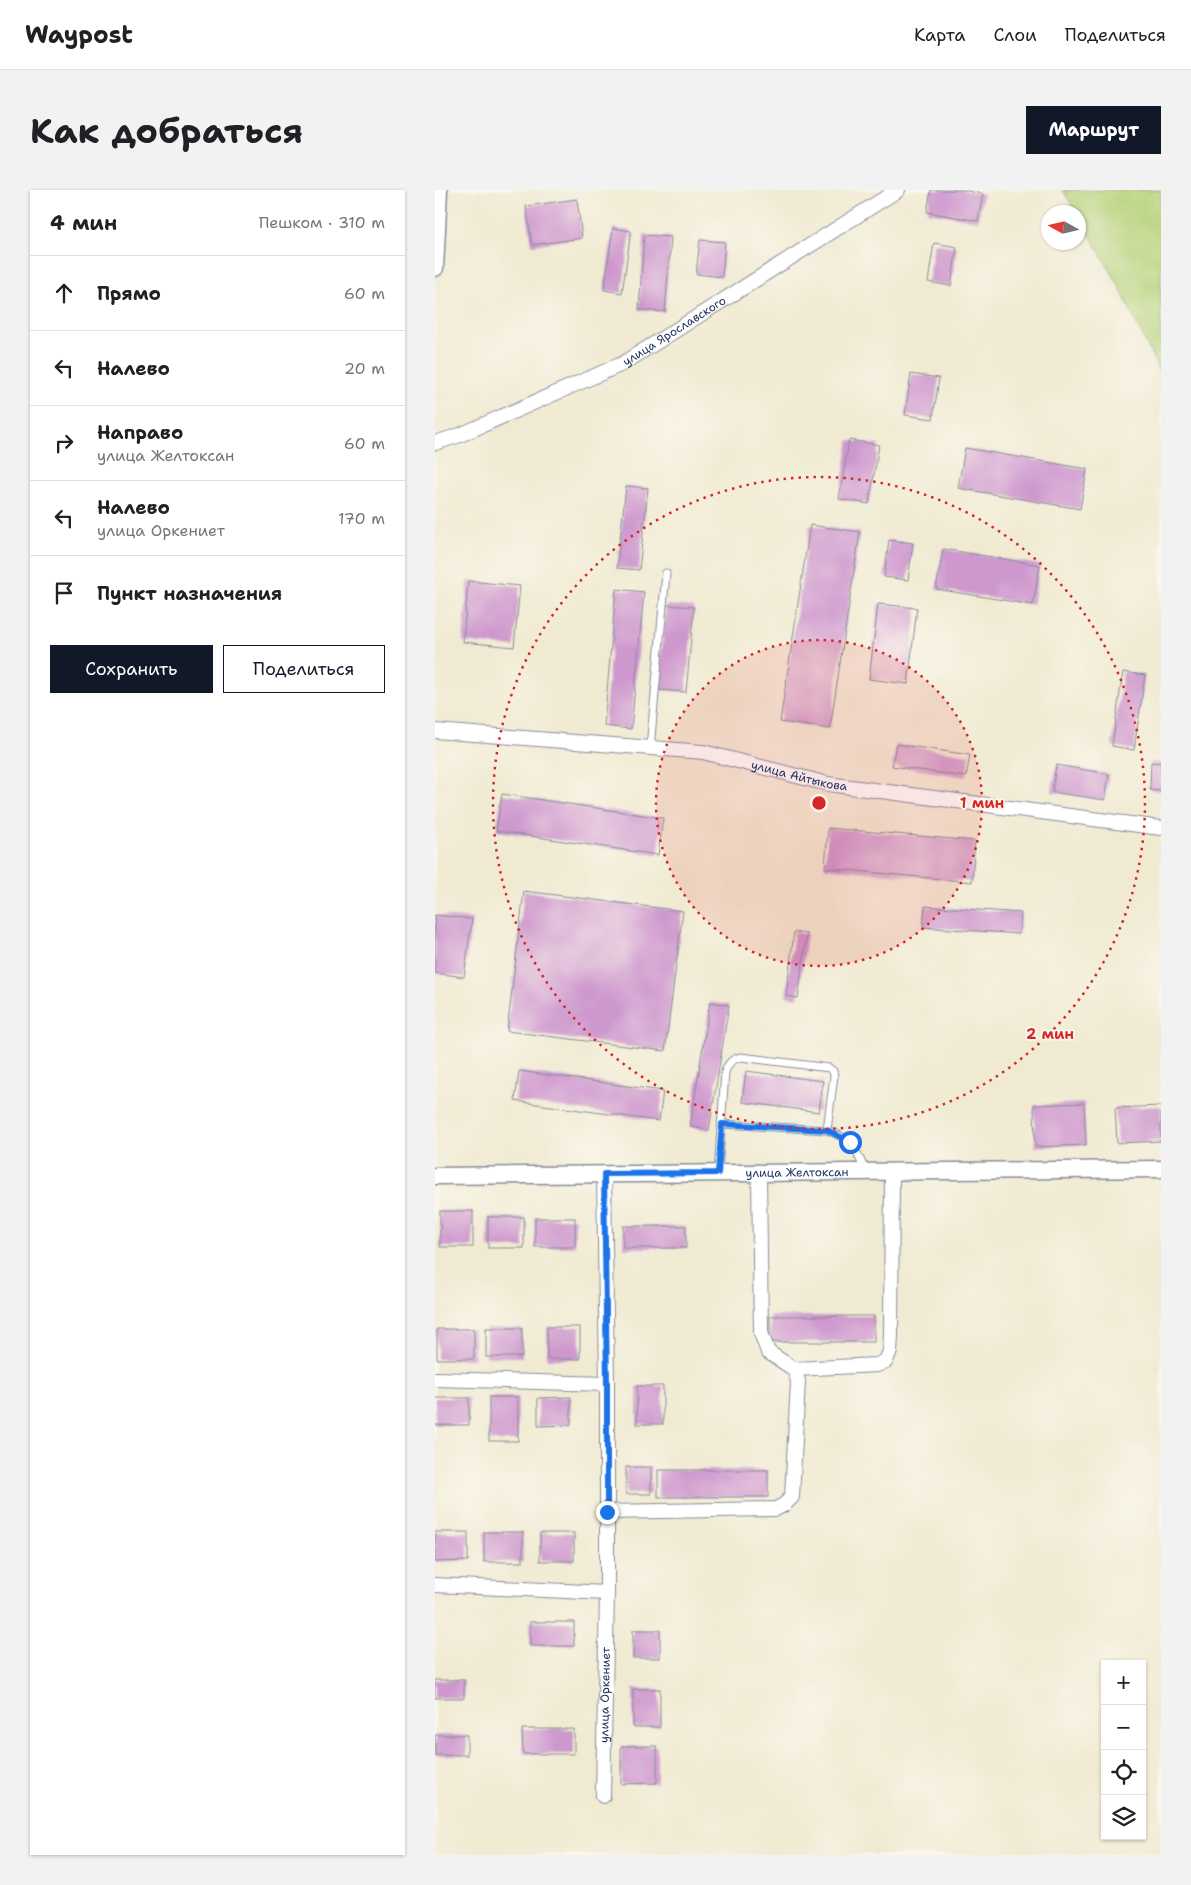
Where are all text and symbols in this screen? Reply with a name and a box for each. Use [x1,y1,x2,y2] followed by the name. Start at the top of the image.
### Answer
[25,19,133,51] text: Waypost
[914,23,965,47] text: Карта
[993,23,1037,47] text: Слои
[1065,23,1166,47] text: Поделиться
[1026,106,1161,154] button: Маршрут
[30,107,303,154] text: Как добраться
[1041,205,1086,250] north arrow
[50,209,117,237] text: 4 мин
[259,212,385,233] text: Пешком · 310 m
[50,279,78,307] icon: ahead
[97,281,161,306] text: Прямо
[344,283,385,304] text: 60 m
[620,292,729,370] street label: улица Ярославского
[50,354,78,382] icon: left
[97,356,170,381] text: Налево
[344,358,385,379] text: 20 m
[97,420,183,445] text: Направо
[50,429,78,457] icon: right
[344,433,385,454] text: 60 m
[97,445,234,466] text: улица Желтоксан
[97,495,170,520] text: Налево
[50,504,78,532] icon: left
[338,508,385,529] text: 170 m
[97,520,225,541] text: улица Оркениет
[50,579,78,607] icon: arrive
[97,581,282,606] text: Пункт назначения
[50,645,213,693] button: Сохранить
[223,645,385,693] button: Поделиться
[749,757,849,795] street label: улица Айтыкова
[960,793,1004,813] text: 1 мин
[810,794,828,812] centre of rings
[1026,1024,1074,1044] text: 2 мин
[839,1131,862,1154] route start
[745,1164,849,1181] street label: улица Желтоксан
[596,1501,619,1524] route end
[596,1646,614,1743] street label: улица Оркениет
[1101,1660,1146,1840] map controls
[1101,1660,1146,1705] button: +
[1101,1705,1146,1750] button: −
[1101,1750,1146,1795] button: locate
[1101,1795,1146,1840] button: layers

